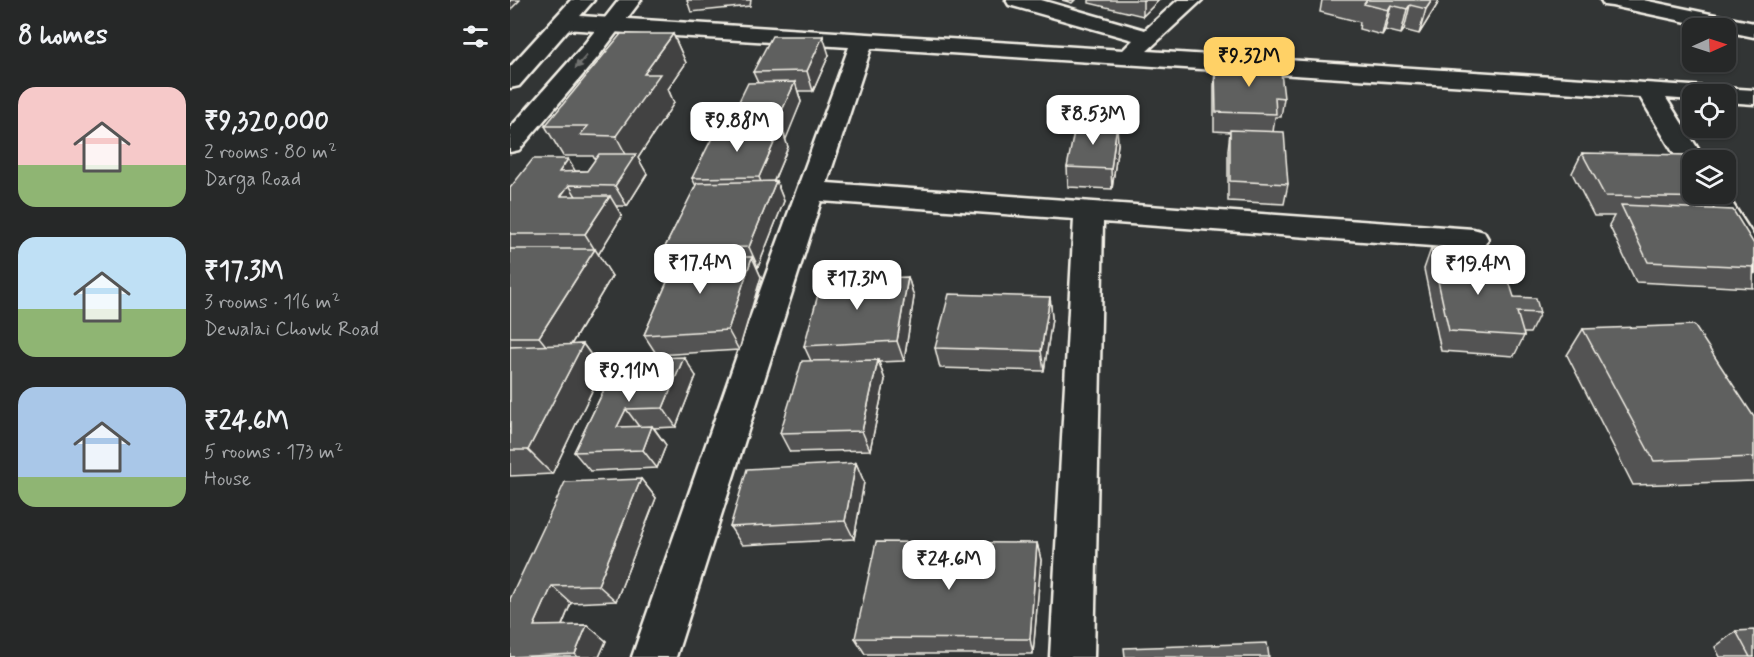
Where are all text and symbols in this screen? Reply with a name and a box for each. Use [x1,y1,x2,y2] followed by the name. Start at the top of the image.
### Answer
[1682,18,1736,72] north arrow
[1682,18,1736,204] map controls
[18,19,108,53] text: 8 homes
[459,20,492,53] icon: filters
[1200,37,1298,88] pin: ₹9.32M
[1218,43,1280,70] text: ₹9.32M
[574,55,588,70] one-way arrow
[1682,84,1736,138] button: locate
[1044,95,1142,146] pin: ₹8.53M
[1061,101,1125,128] text: ₹8.53M
[688,102,786,153] pin: ₹9.88M
[204,105,329,139] text: ₹9,320,000
[704,108,770,135] text: ₹9.88M
[66,111,138,183] icon: home
[204,139,337,166] text: 2 rooms · 80 m²
[1682,150,1736,204] button: layers
[204,166,301,193] text: Darga Road
[651,244,749,295] pin: ₹17.4M
[1429,245,1527,296] pin: ₹19.4M
[668,250,732,277] text: ₹17.4M
[1445,251,1511,278] text: ₹19.4M
[204,255,284,289] text: ₹17.3M
[808,260,906,311] pin: ₹17.3M
[66,261,138,333] icon: home
[826,266,888,293] text: ₹17.3M
[204,289,340,316] text: 3 rooms · 116 m²
[204,316,379,343] text: Dewalai Chowk Road
[580,352,678,403] pin: ₹9.11M
[599,358,659,385] text: ₹9.11M
[204,405,289,439] text: ₹24.6M
[66,411,138,483] icon: home
[204,439,343,466] text: 5 rooms · 173 m²
[204,466,251,493] text: House
[900,540,998,591] pin: ₹24.6M
[916,546,982,573] text: ₹24.6M

